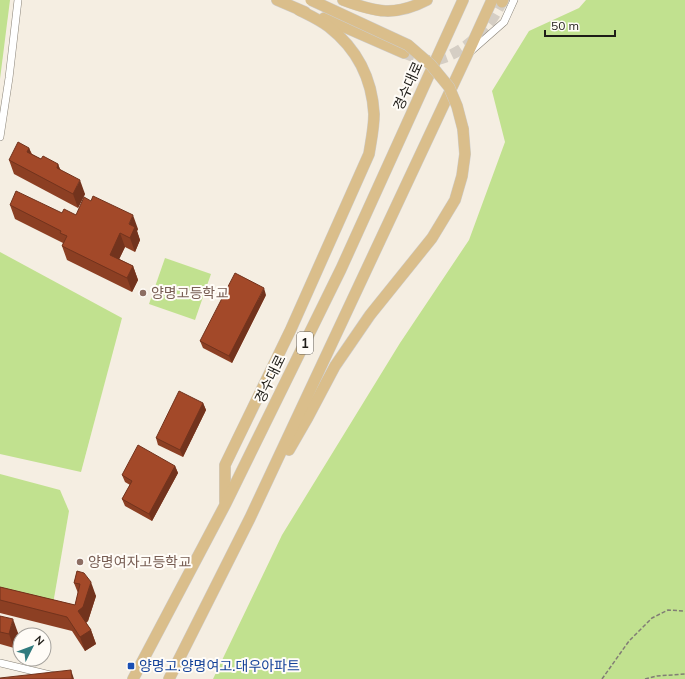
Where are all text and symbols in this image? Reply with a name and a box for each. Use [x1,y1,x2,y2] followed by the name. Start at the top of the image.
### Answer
[545,12,615,38] scale bar
[551,18,579,33] text: 50 m
[389,59,427,113] street label: 경수대로
[151,284,228,302] place label: 양명고등학교
[138,288,148,298] marker: 양명고등학교
[297,332,313,354] road number: 1
[251,352,289,406] street label: 경수대로
[88,553,191,571] place label: 양명여자고등학교
[75,557,85,567] marker: 양명여자고등학교
[12,627,52,667] north arrow
[31,633,47,648] text: N
[139,657,300,675] place label: 양명고.양명여고.대우아파트
[126,661,136,671] marker: 양명고.양명여고.대우아파트

